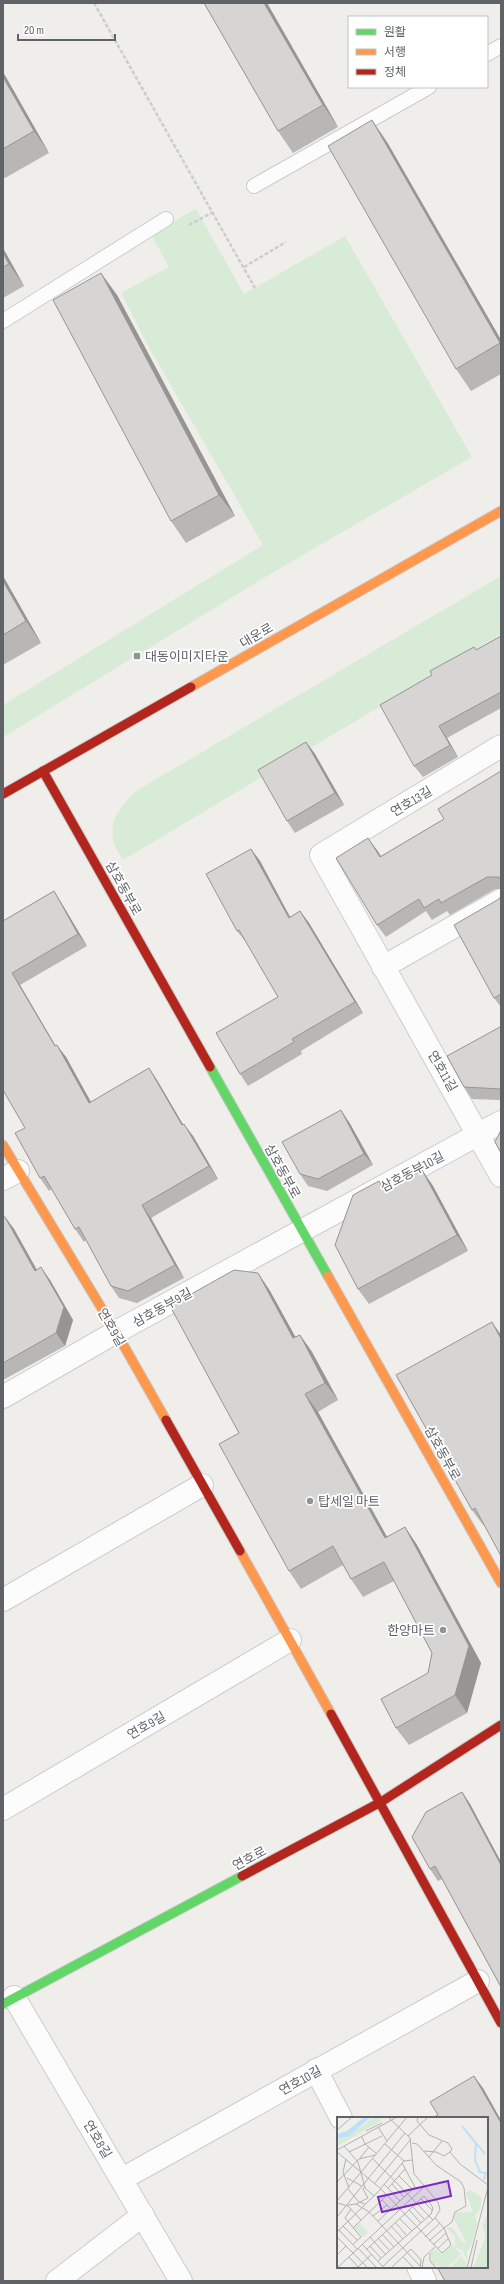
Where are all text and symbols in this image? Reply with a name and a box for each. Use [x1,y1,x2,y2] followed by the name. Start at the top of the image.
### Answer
[18,16,115,42] scale bar
[348,16,488,88] legend
[24,23,44,38] text: 20 m
[384,25,406,40] text: 원활
[384,45,406,60] text: 서행
[384,65,406,80] text: 정체
[237,620,276,652] street label: 대운로
[145,649,229,665] place label: 대동이미지타운
[132,651,142,661] marker: 대동이미지타운
[388,783,435,821] street label: 연호13길
[102,858,145,919] street label: 삼호동부로
[424,1048,460,1095] street label: 연호11길
[261,1141,304,1202] street label: 삼호동부로
[378,1148,447,1195] street label: 삼호동부10길
[130,1285,195,1331] street label: 삼호동부9길
[94,1305,128,1350] street label: 연호9길
[421,1423,464,1484] street label: 삼호동부로
[318,1494,380,1510] place label: 탑세일 마트
[305,1496,315,1506] marker: 탑세일 마트
[387,1623,435,1639] place label: 한양마트
[438,1625,448,1635] marker: 한양마트
[124,1709,169,1743] street label: 연호9길
[230,1843,269,1874] street label: 연호로
[276,2063,325,2099] street label: 연호10길
[337,2117,488,2268] inset map
[80,2118,115,2161] street label: 연호8길

